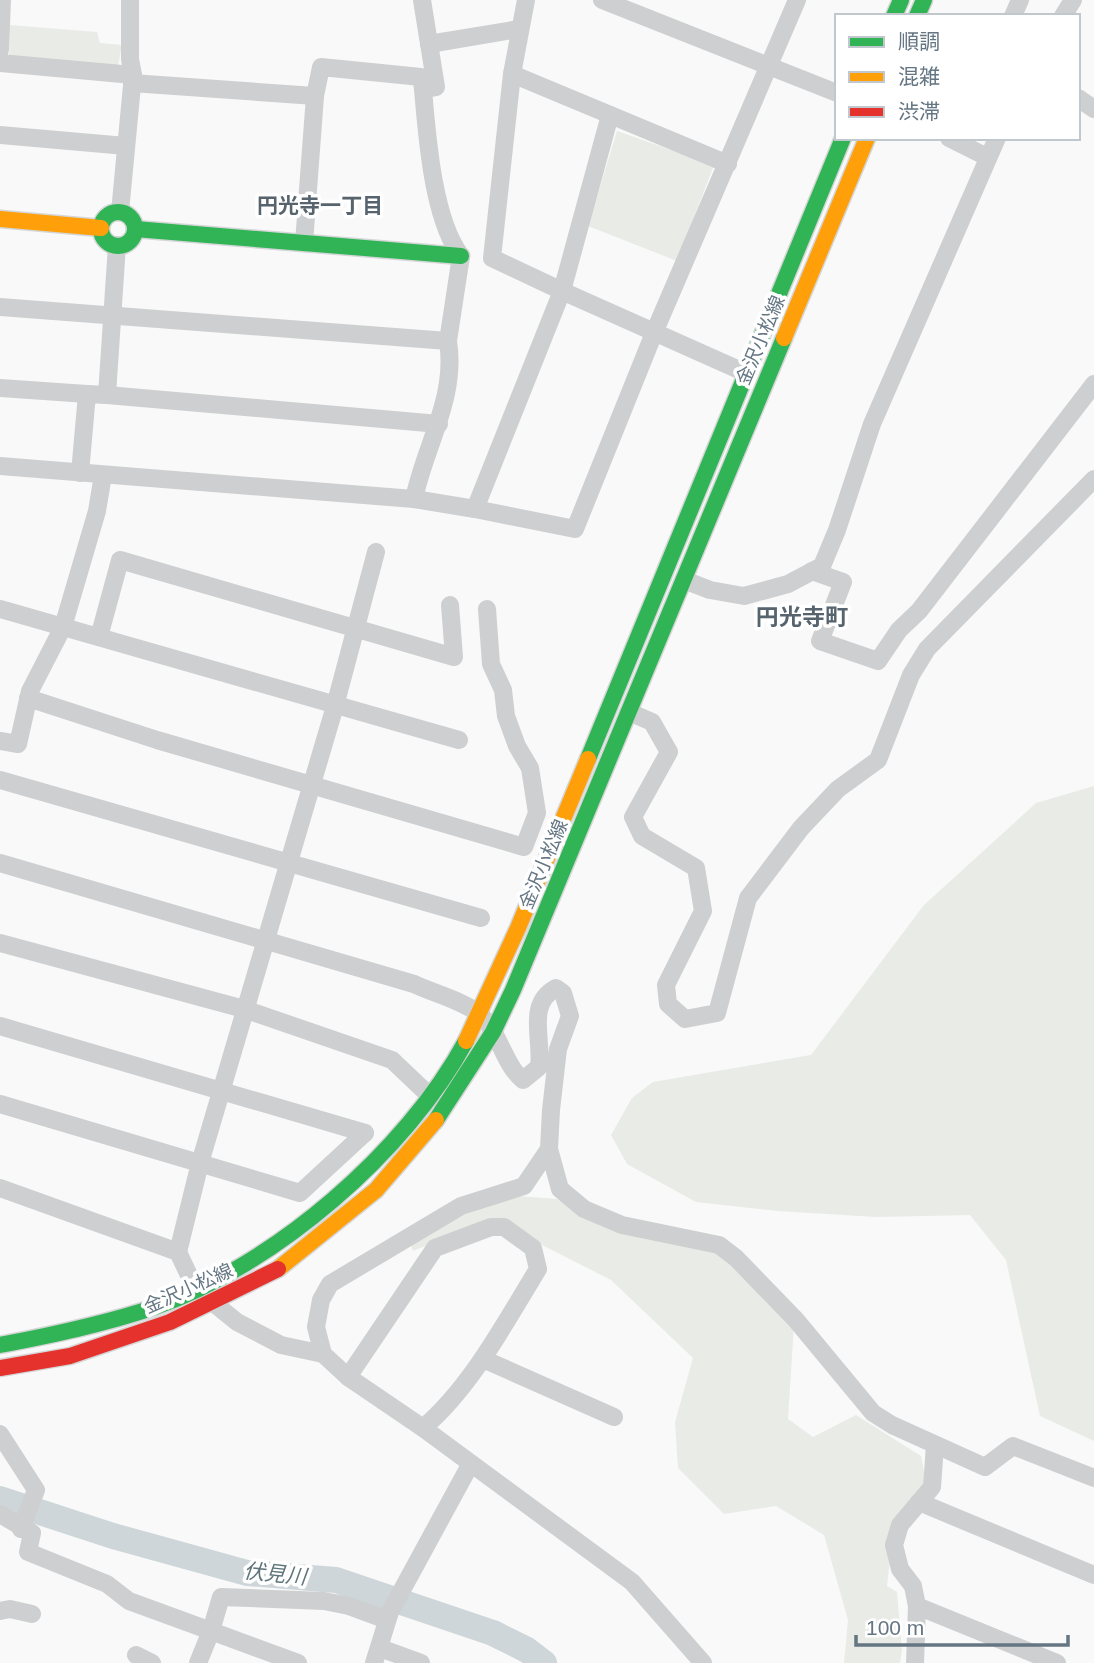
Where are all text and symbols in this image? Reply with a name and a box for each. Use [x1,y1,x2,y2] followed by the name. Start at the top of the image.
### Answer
[835,14,1080,140] legend
[898,30,940,53] text: 順調
[898,65,940,88] text: 混雑
[898,100,940,123] text: 渋滞
[257,194,383,217] district label: 円光寺一丁目
[732,292,789,388] street label: 金沢小松線
[756,604,848,630] district label: 円光寺町
[515,816,572,912] street label: 金沢小松線
[141,1260,236,1317] street label: 金沢小松線
[243,1559,310,1588] water label: 伏見川
[856,1604,1068,1648] scale bar
[866,1616,924,1639] text: 100 m

